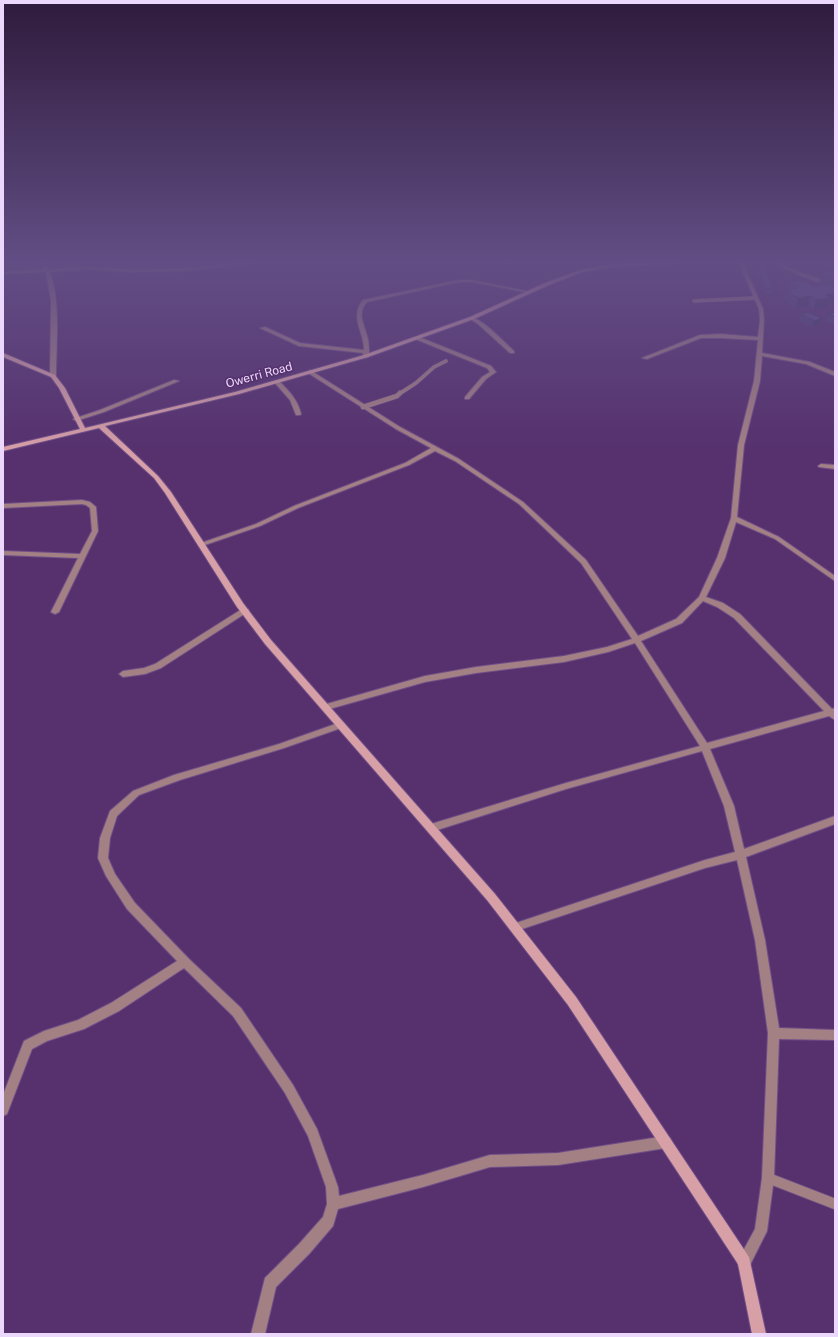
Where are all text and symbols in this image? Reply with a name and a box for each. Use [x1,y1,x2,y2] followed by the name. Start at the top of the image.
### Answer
[224,359,294,391] street label: Owerri Road

